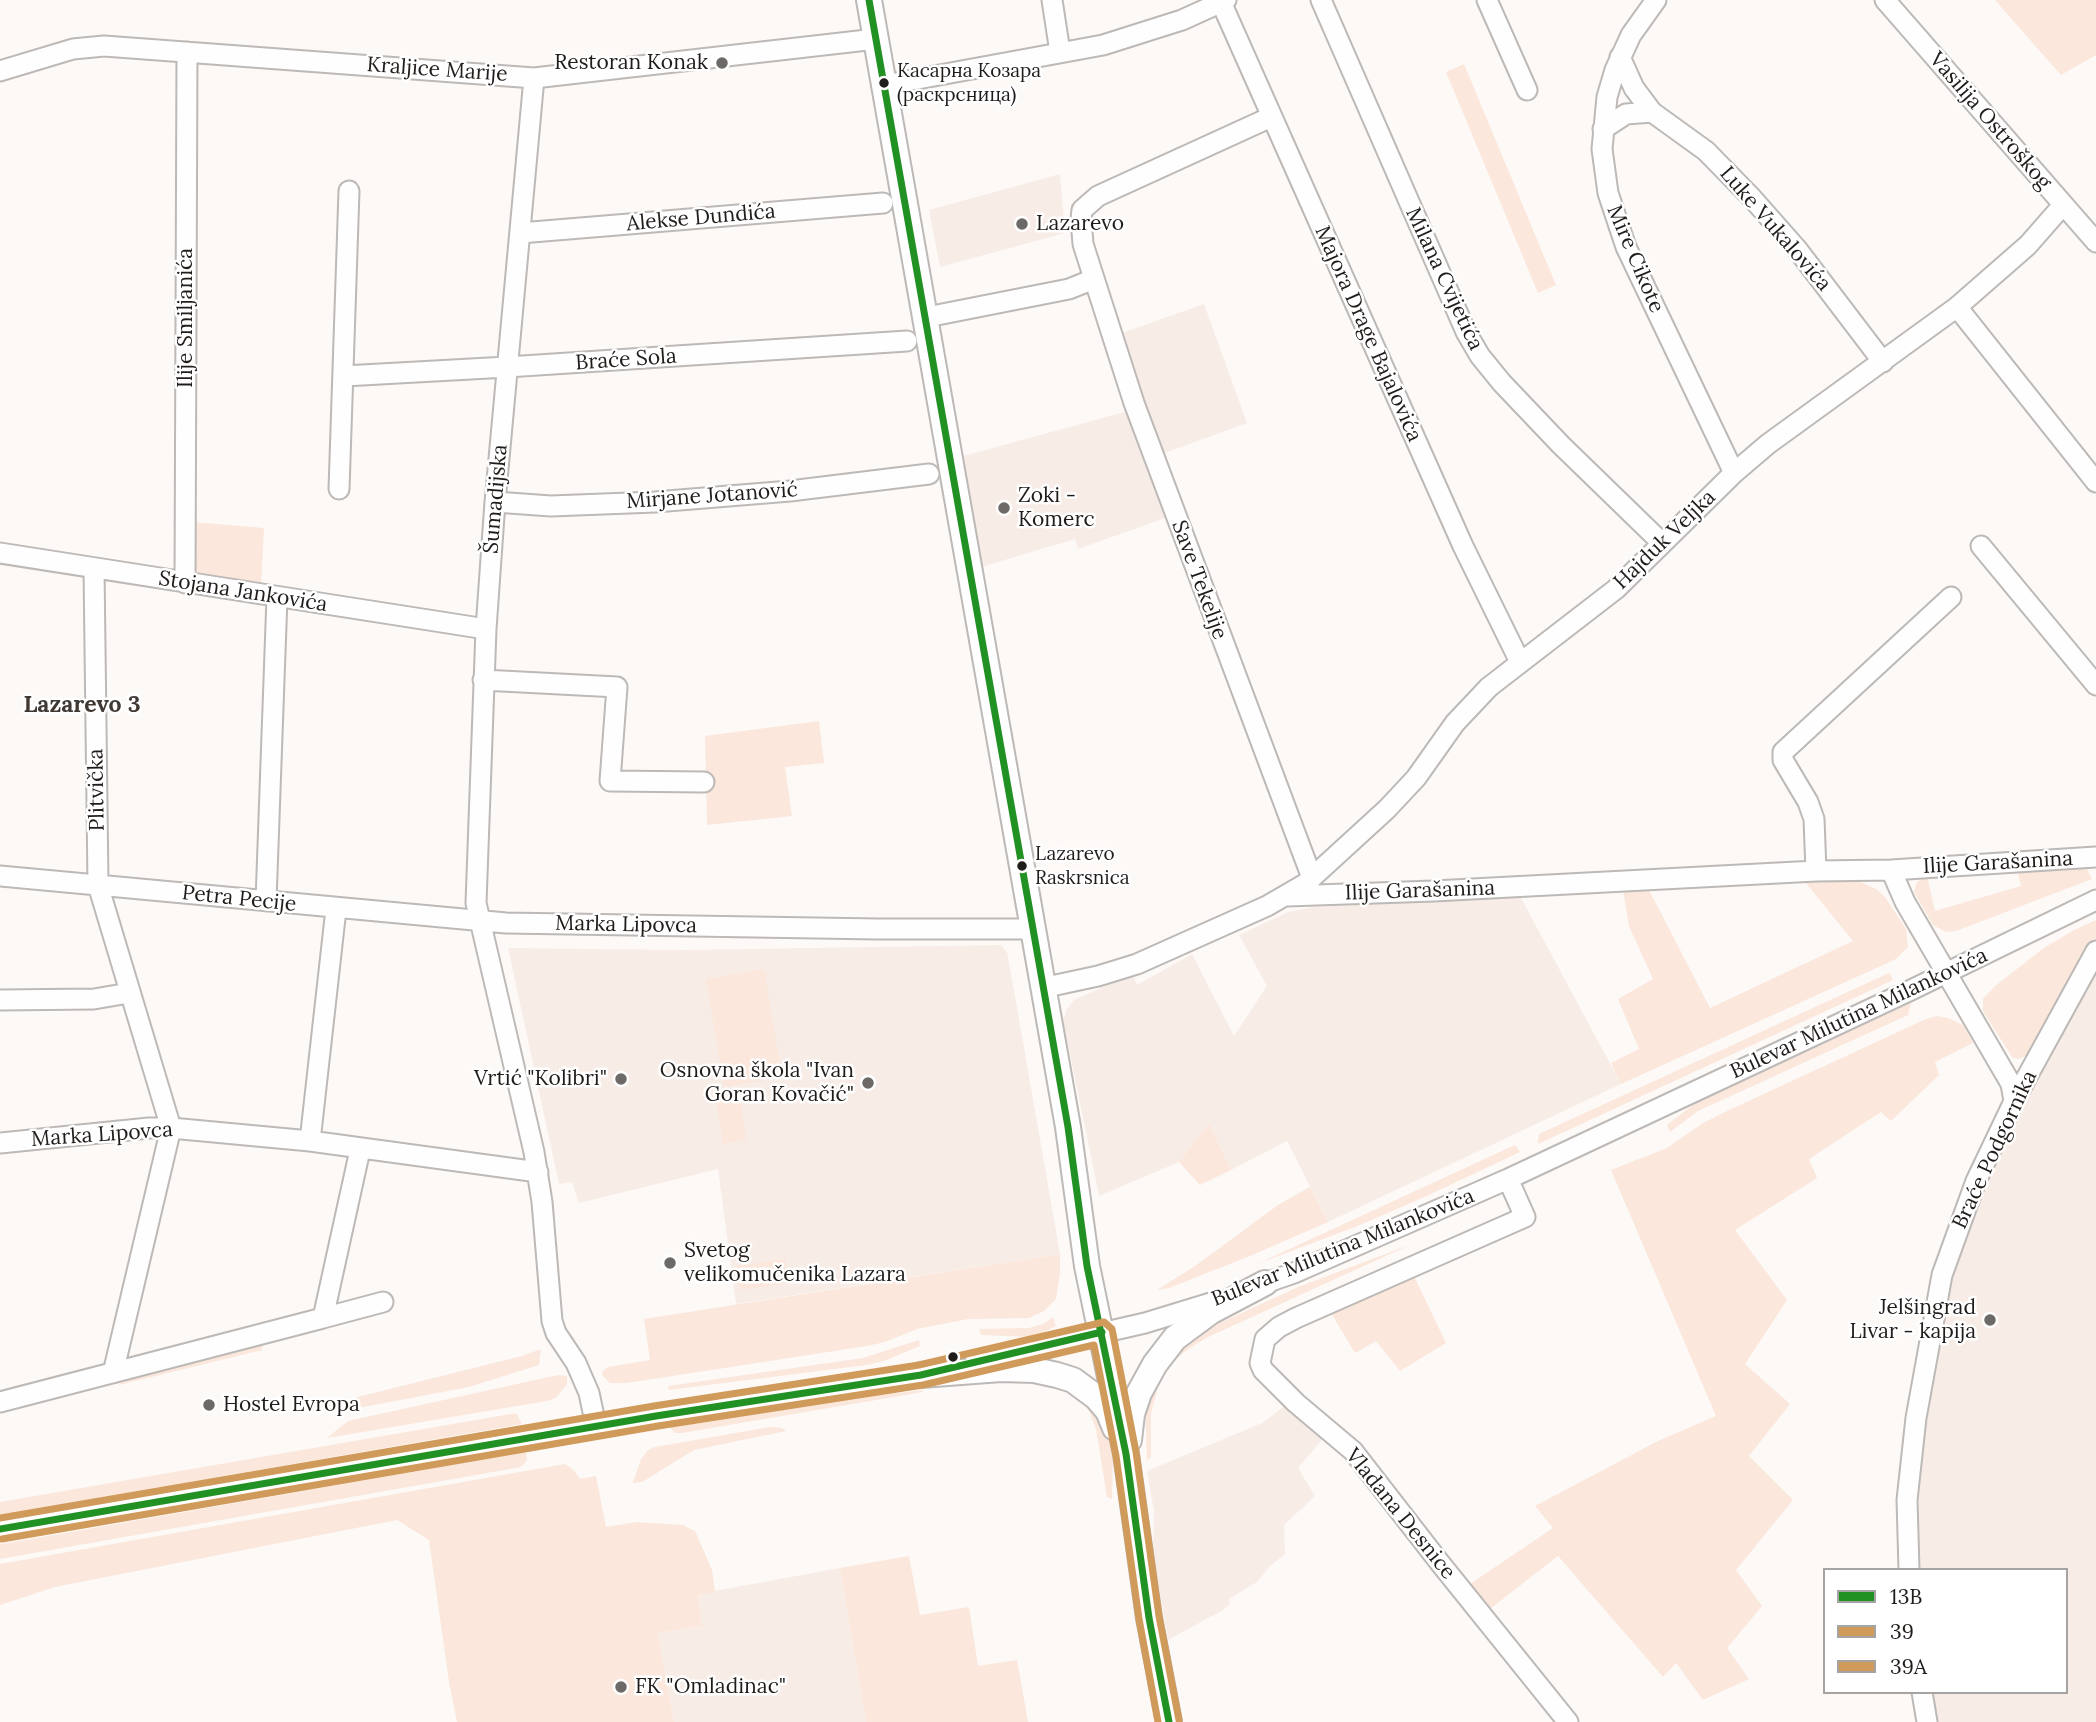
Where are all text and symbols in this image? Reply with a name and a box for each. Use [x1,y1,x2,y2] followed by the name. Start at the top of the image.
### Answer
[1924,47,2056,195] street label: Vasilija Ostroškog
[554,50,708,76] place label: Restoran Konak
[366,53,508,87] street label: Kraljice Marije
[714,55,730,71] marker: Restoran Konak
[897,61,1041,105] place label: Касарна Козара (раскрсница)
[877,76,891,90] marker: Касарна Козара (раскрсница)
[1714,161,1836,297] street label: Luke Vukalovića
[625,199,777,237] street label: Alekse Dundića
[1601,201,1669,317] street label: Mire Cikote
[1400,204,1488,354] street label: Milana Cvijetića
[1036,211,1124,237] place label: Lazarevo
[1014,216,1030,232] marker: Lazarevo
[1309,222,1427,446] street label: Majora Drage Bajalovića
[173,248,199,388] street label: Ilije Smiljanića
[575,344,677,376] street label: Braće Sola
[479,443,513,555] street label: Šumadijska
[625,477,799,515] street label: Mirjane Jotanović
[1018,483,1095,533] place label: Zoki - Komerc
[1609,485,1721,595] street label: Hajduk Veljka
[996,500,1012,516] marker: Zoki - Komerc
[1166,517,1232,643] street label: Save Tekelije
[157,566,329,618] street label: Stojana Jankovića
[23,691,141,719] district label: Lazarevo 3
[84,748,110,832] street label: Plitvička
[1035,844,1130,888] place label: Lazarevo Raskrsnica
[1922,846,2074,880] street label: Ilije Garašanina
[1015,859,1029,873] marker: Lazarevo Raskrsnica
[1344,876,1496,906] street label: Ilije Garašanina
[181,880,297,918] street label: Petra Pecije
[555,911,697,939] street label: Marka Lipovca
[1726,943,1992,1085] street label: Bulevar Milutina Milankovića
[660,1058,854,1108] place label: Osnovna škola "Ivan Goran Kovačić"
[474,1066,607,1092] place label: Vrtić "Kolibri"
[1947,1067,2043,1233] street label: Braće Podgornika
[613,1071,629,1087] marker: Vrtić "Kolibri"
[860,1075,876,1091] marker: Osnovna škola "Ivan Goran Kovačić"
[30,1117,174,1153] street label: Marka Lipovca
[1208,1184,1478,1312] street label: Bulevar Milutina Milankovića
[684,1238,906,1288] place label: Svetog velikomučenika Lazara
[662,1255,678,1271] marker: Svetog velikomučenika Lazara
[1849,1295,1976,1345] place label: Jelšingrad Livar - kapija
[1982,1312,1998,1328] marker: Jelšingrad Livar - kapija
[946,1350,960,1364] unlabelled marker
[223,1392,360,1418] place label: Hostel Evropa
[201,1397,217,1413] marker: Hostel Evropa
[1340,1443,1460,1585] street label: Vladana Desnice
[1823,1568,2068,1694] legend
[1890,1583,1922,1610] text: 13B
[1890,1618,1914,1645] text: 39
[1890,1653,1927,1680] text: 39A
[635,1674,786,1700] place label: FK "Omladinac"
[613,1679,629,1695] marker: FK "Omladinac"

